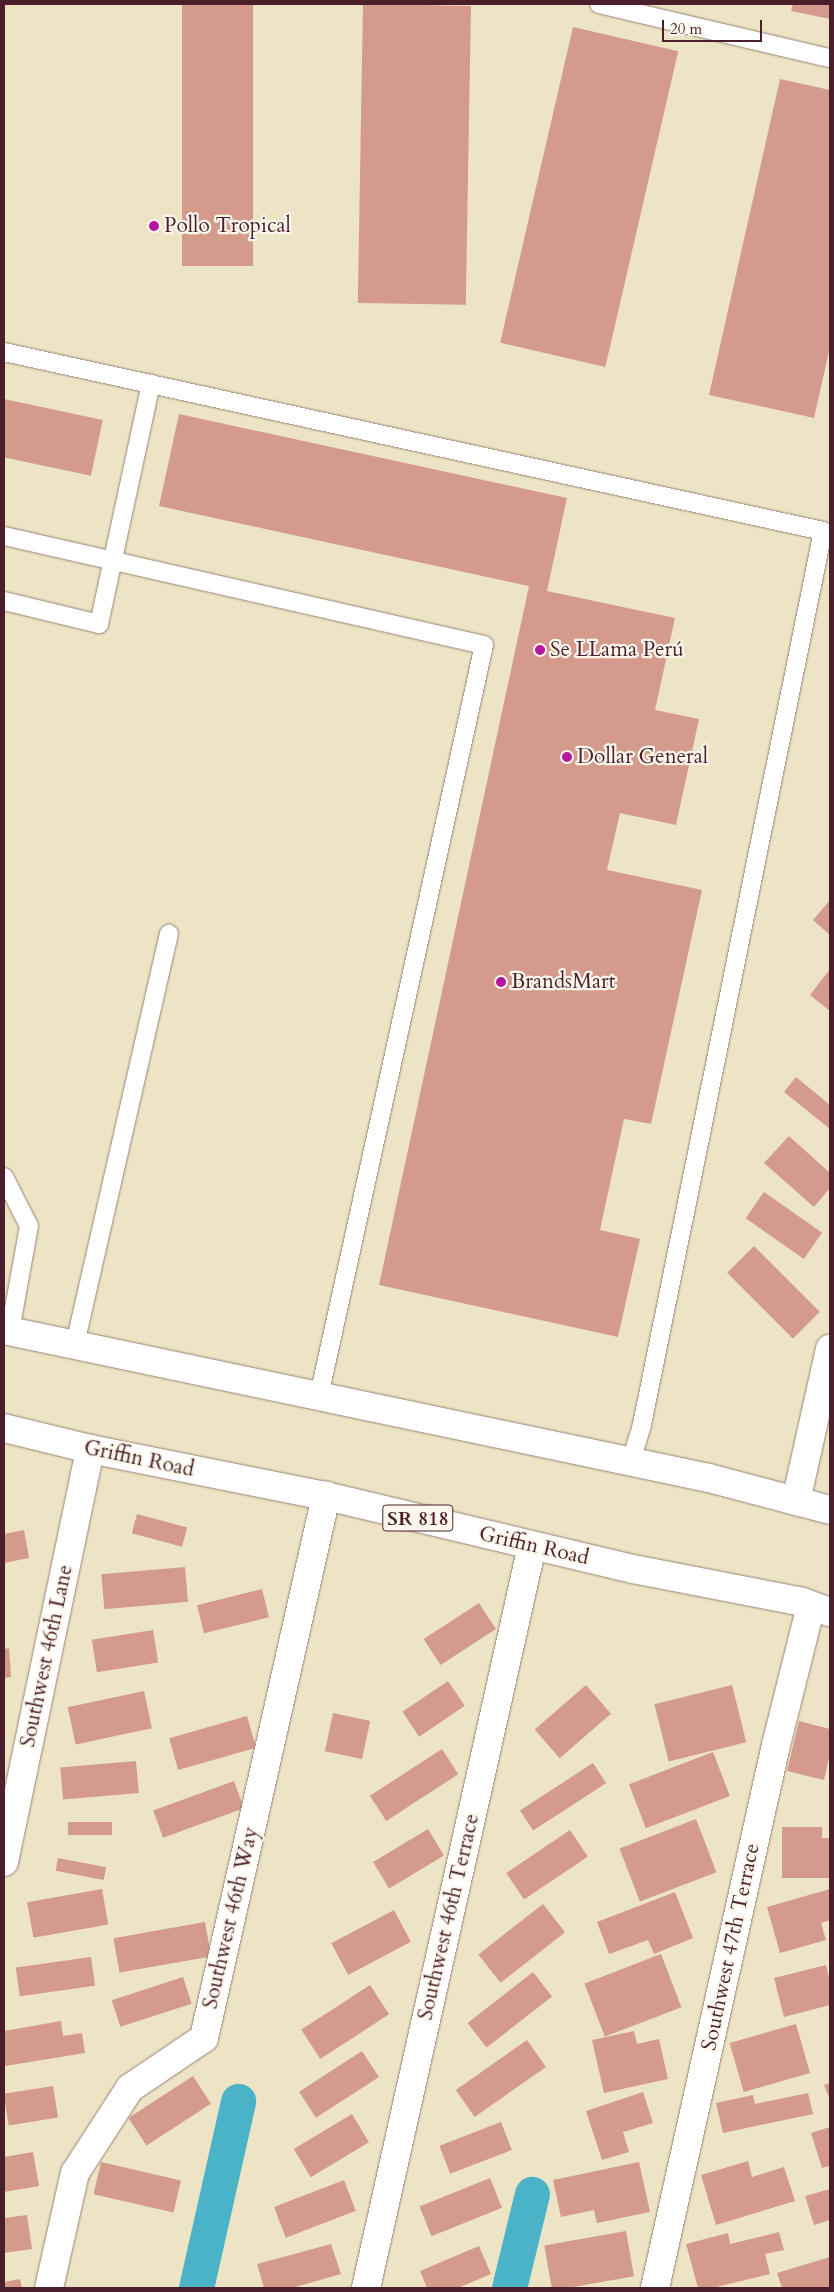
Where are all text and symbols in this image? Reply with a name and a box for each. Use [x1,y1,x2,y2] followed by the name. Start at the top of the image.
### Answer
[664,10,764,42] scale bar
[670,19,702,39] text: 20 m
[164,213,291,239] place label: Pollo Tropical
[148,220,160,232] marker: Pollo Tropical
[550,637,684,663] place label: Se LLama Perú
[534,644,546,656] marker: Se LLama Perú
[577,744,708,770] place label: Dollar General
[561,751,573,763] marker: Dollar General
[511,969,615,995] place label: BrandsMart
[495,976,507,988] marker: BrandsMart
[82,1435,196,1483] street label: Griffin Road
[382,1500,454,1536] road number: SR 818
[477,1521,591,1571] street label: Griffin Road
[15,1563,79,1749] street label: Southwest 46th Lane
[413,1811,485,2023] street label: Southwest 46th Terrace
[198,1825,264,2011] street label: Southwest 46th Way
[697,1841,765,2053] street label: Southwest 47th Terrace

